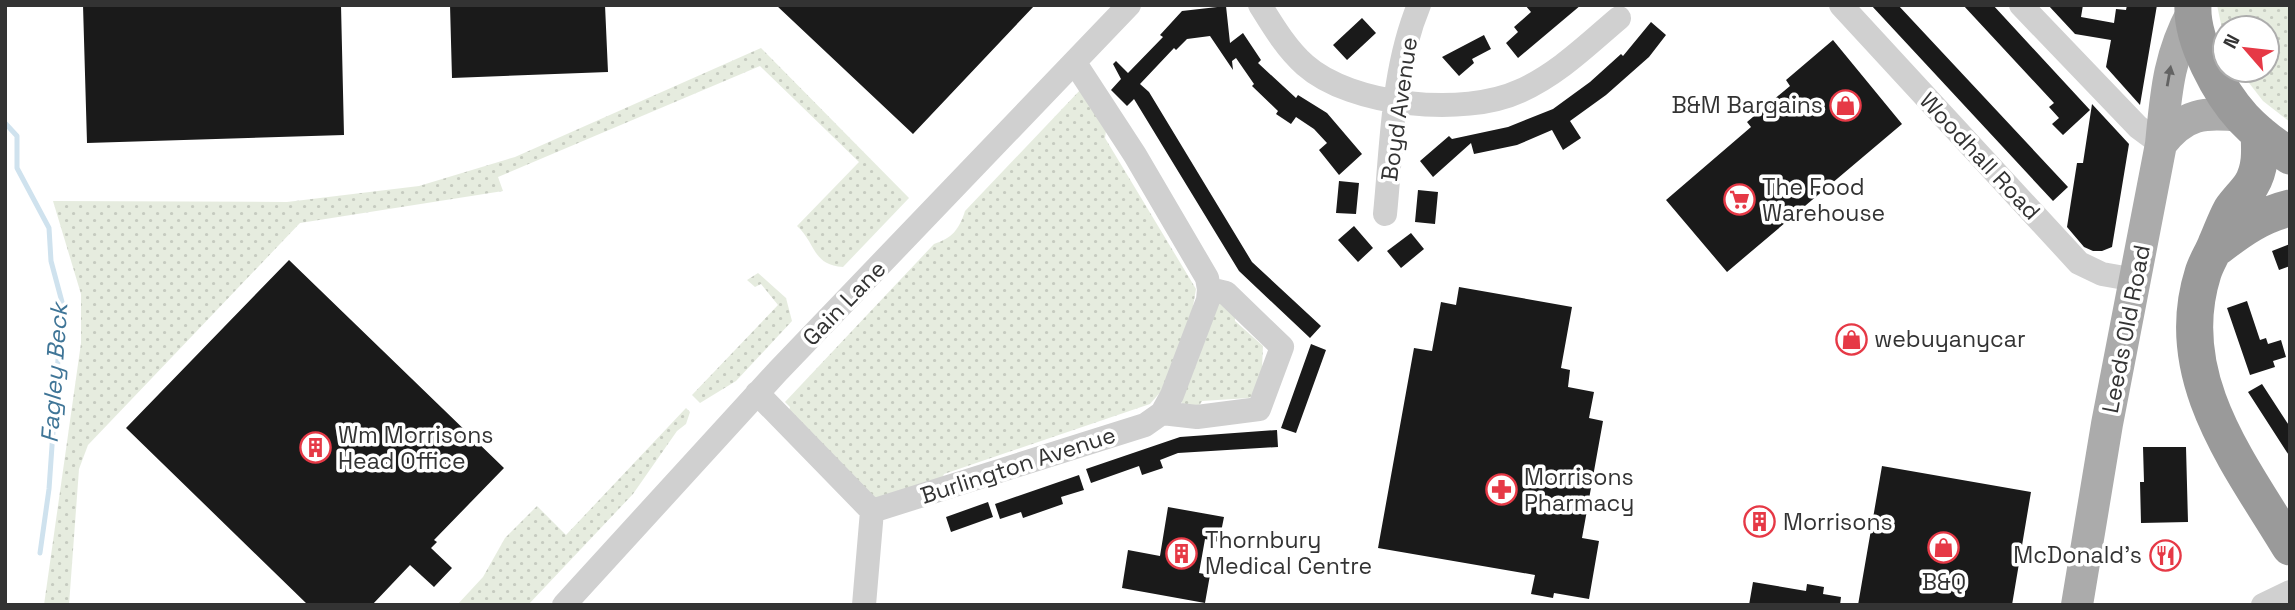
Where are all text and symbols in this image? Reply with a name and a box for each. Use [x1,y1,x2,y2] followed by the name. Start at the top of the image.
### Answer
[2211,14,2281,84] north arrow
[2217,30,2245,53] text: N
[1374,35,1424,183] street label: Boyd Avenue
[2164,65,2175,87] one-way arrow
[1913,86,2047,226] street label: Woodhall Road
[1829,88,1863,122] shop icon: B&M Bargains
[1672,90,1823,120] place label: B&M Bargains
[1762,172,1885,228] place label: The Food Warehouse
[1722,183,1756,217] supermarket icon: The Food Warehouse
[2095,242,2157,416] street label: Leeds Old Road
[796,254,892,352] street label: Gain Lane
[34,299,75,444] water label: Fagley Beck
[1834,322,1868,356] shop icon: webuyanycar
[1874,324,2026,354] place label: webuyanycar
[917,419,1119,511] street label: Burlington Avenue
[338,420,493,476] place label: Wm Morrisons Head Office
[298,431,332,465] building icon: Wm Morrisons Head Office
[1524,462,1634,518] place label: Morrisons Pharmacy
[1484,473,1518,507] pharmacy icon: Morrisons Pharmacy
[1743,505,1777,539] building icon: Morrisons
[1783,507,1893,537] place label: Morrisons
[1205,525,1372,581] place label: Thornbury Medical Centre
[1927,531,1961,565] shop icon: B&Q
[1165,536,1199,570] building icon: Thornbury Medical Centre
[2148,538,2182,572] restaurant icon: McDonald's
[2013,540,2142,570] place label: McDonald's
[1922,567,1966,597] place label: B&Q

